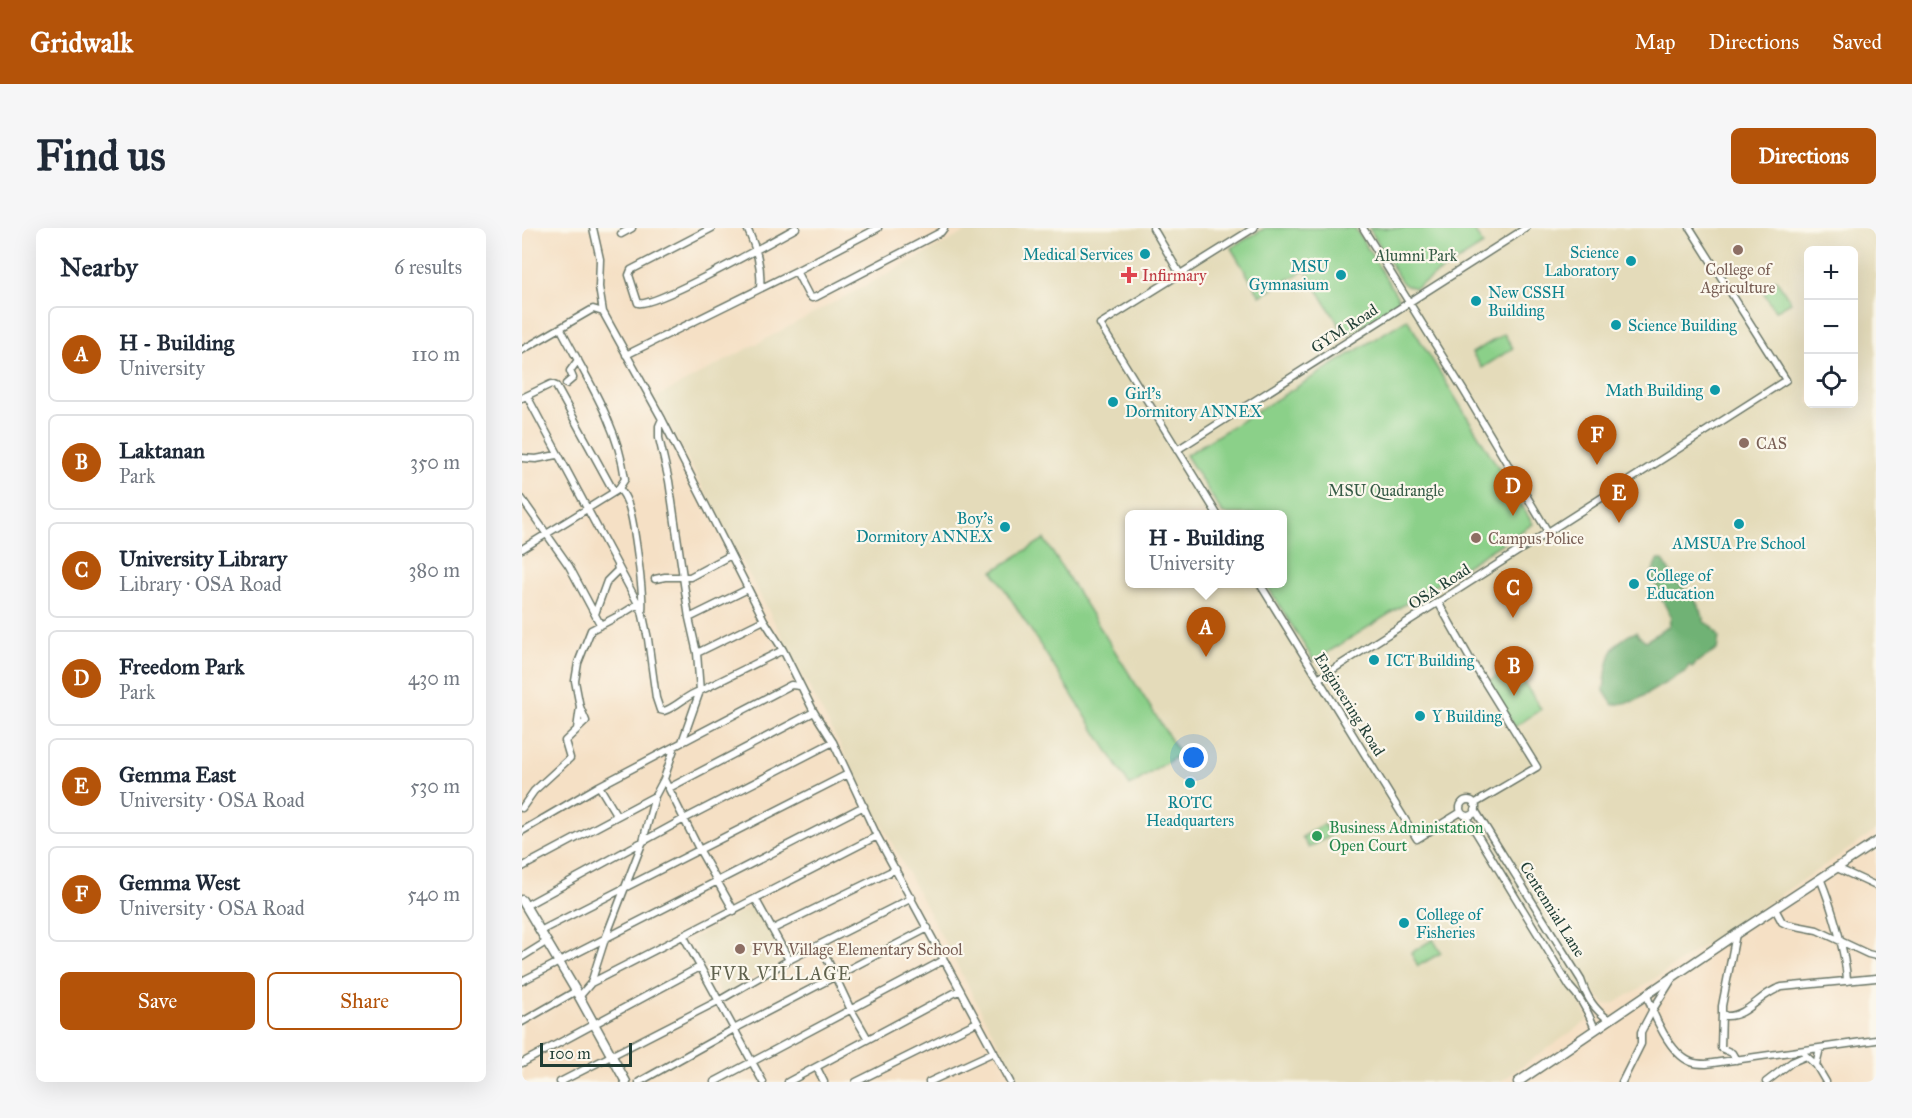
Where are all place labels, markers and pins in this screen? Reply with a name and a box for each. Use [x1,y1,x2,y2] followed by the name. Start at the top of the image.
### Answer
[1544,243,1620,280] place label: Science Laboratory
[1731,243,1745,257] marker: College of Agriculture
[1023,245,1133,264] place label: Medical Services
[1138,247,1152,261] marker: Medical Services
[1624,254,1638,268] marker: Science Laboratory
[1249,257,1330,294] place label: MSU Gymnasium
[1700,260,1776,298] place label: College of Agriculture
[1120,266,1138,284] marker: Infirmary
[1142,266,1207,285] place label: Infirmary
[1334,268,1348,282] marker: MSU Gymnasium
[1488,283,1565,321] place label: New CSSH Building
[1469,294,1483,308] marker: New CSSH Building
[1628,316,1737,336] place label: Science Building
[1609,318,1623,332] marker: Science Building
[1605,381,1704,401] place label: Math Building
[1708,383,1722,397] marker: Math Building
[1125,384,1263,421] place label: Girl's Dormitory ANNEX
[1106,395,1120,409] marker: Girl's Dormitory ANNEX
[1578,416,1616,465] pin: F
[1756,434,1787,453] place label: CAS
[1737,436,1751,450] marker: CAS
[1494,466,1532,516] pin: D
[1600,474,1638,523] pin: E
[856,509,994,546] place label: Boy's Dormitory ANNEX
[1732,517,1746,531] marker: AMSUA Pre School
[998,520,1012,534] marker: Boy's Dormitory ANNEX
[1488,529,1584,548] place label: Campus Police
[1469,531,1483,545] marker: Campus Police
[1671,534,1806,553] place label: AMSUA Pre School
[1646,566,1715,603] place label: College of Education
[1494,568,1532,618] pin: C
[1627,577,1641,591] marker: College of Education
[1186,608,1226,657] pin: A
[1494,646,1534,696] pin: B
[1386,651,1475,671] place label: ICT Building
[1367,653,1381,667] marker: ICT Building
[1432,707,1502,727] place label: Y Building
[1413,709,1427,723] marker: Y Building
[1183,776,1197,790] marker: ROTC Headquarters
[1146,793,1234,831] place label: ROTC Headquarters
[1329,818,1484,855] place label: Business Administation Open Court
[1310,829,1324,843] marker: Business Administation Open Court
[1416,905,1484,942] place label: College of Fisheries
[1397,916,1411,930] marker: College of Fisheries
[752,940,963,960] place label: FVR Village Elementary School
[733,942,747,956] marker: FVR Village Elementary School

